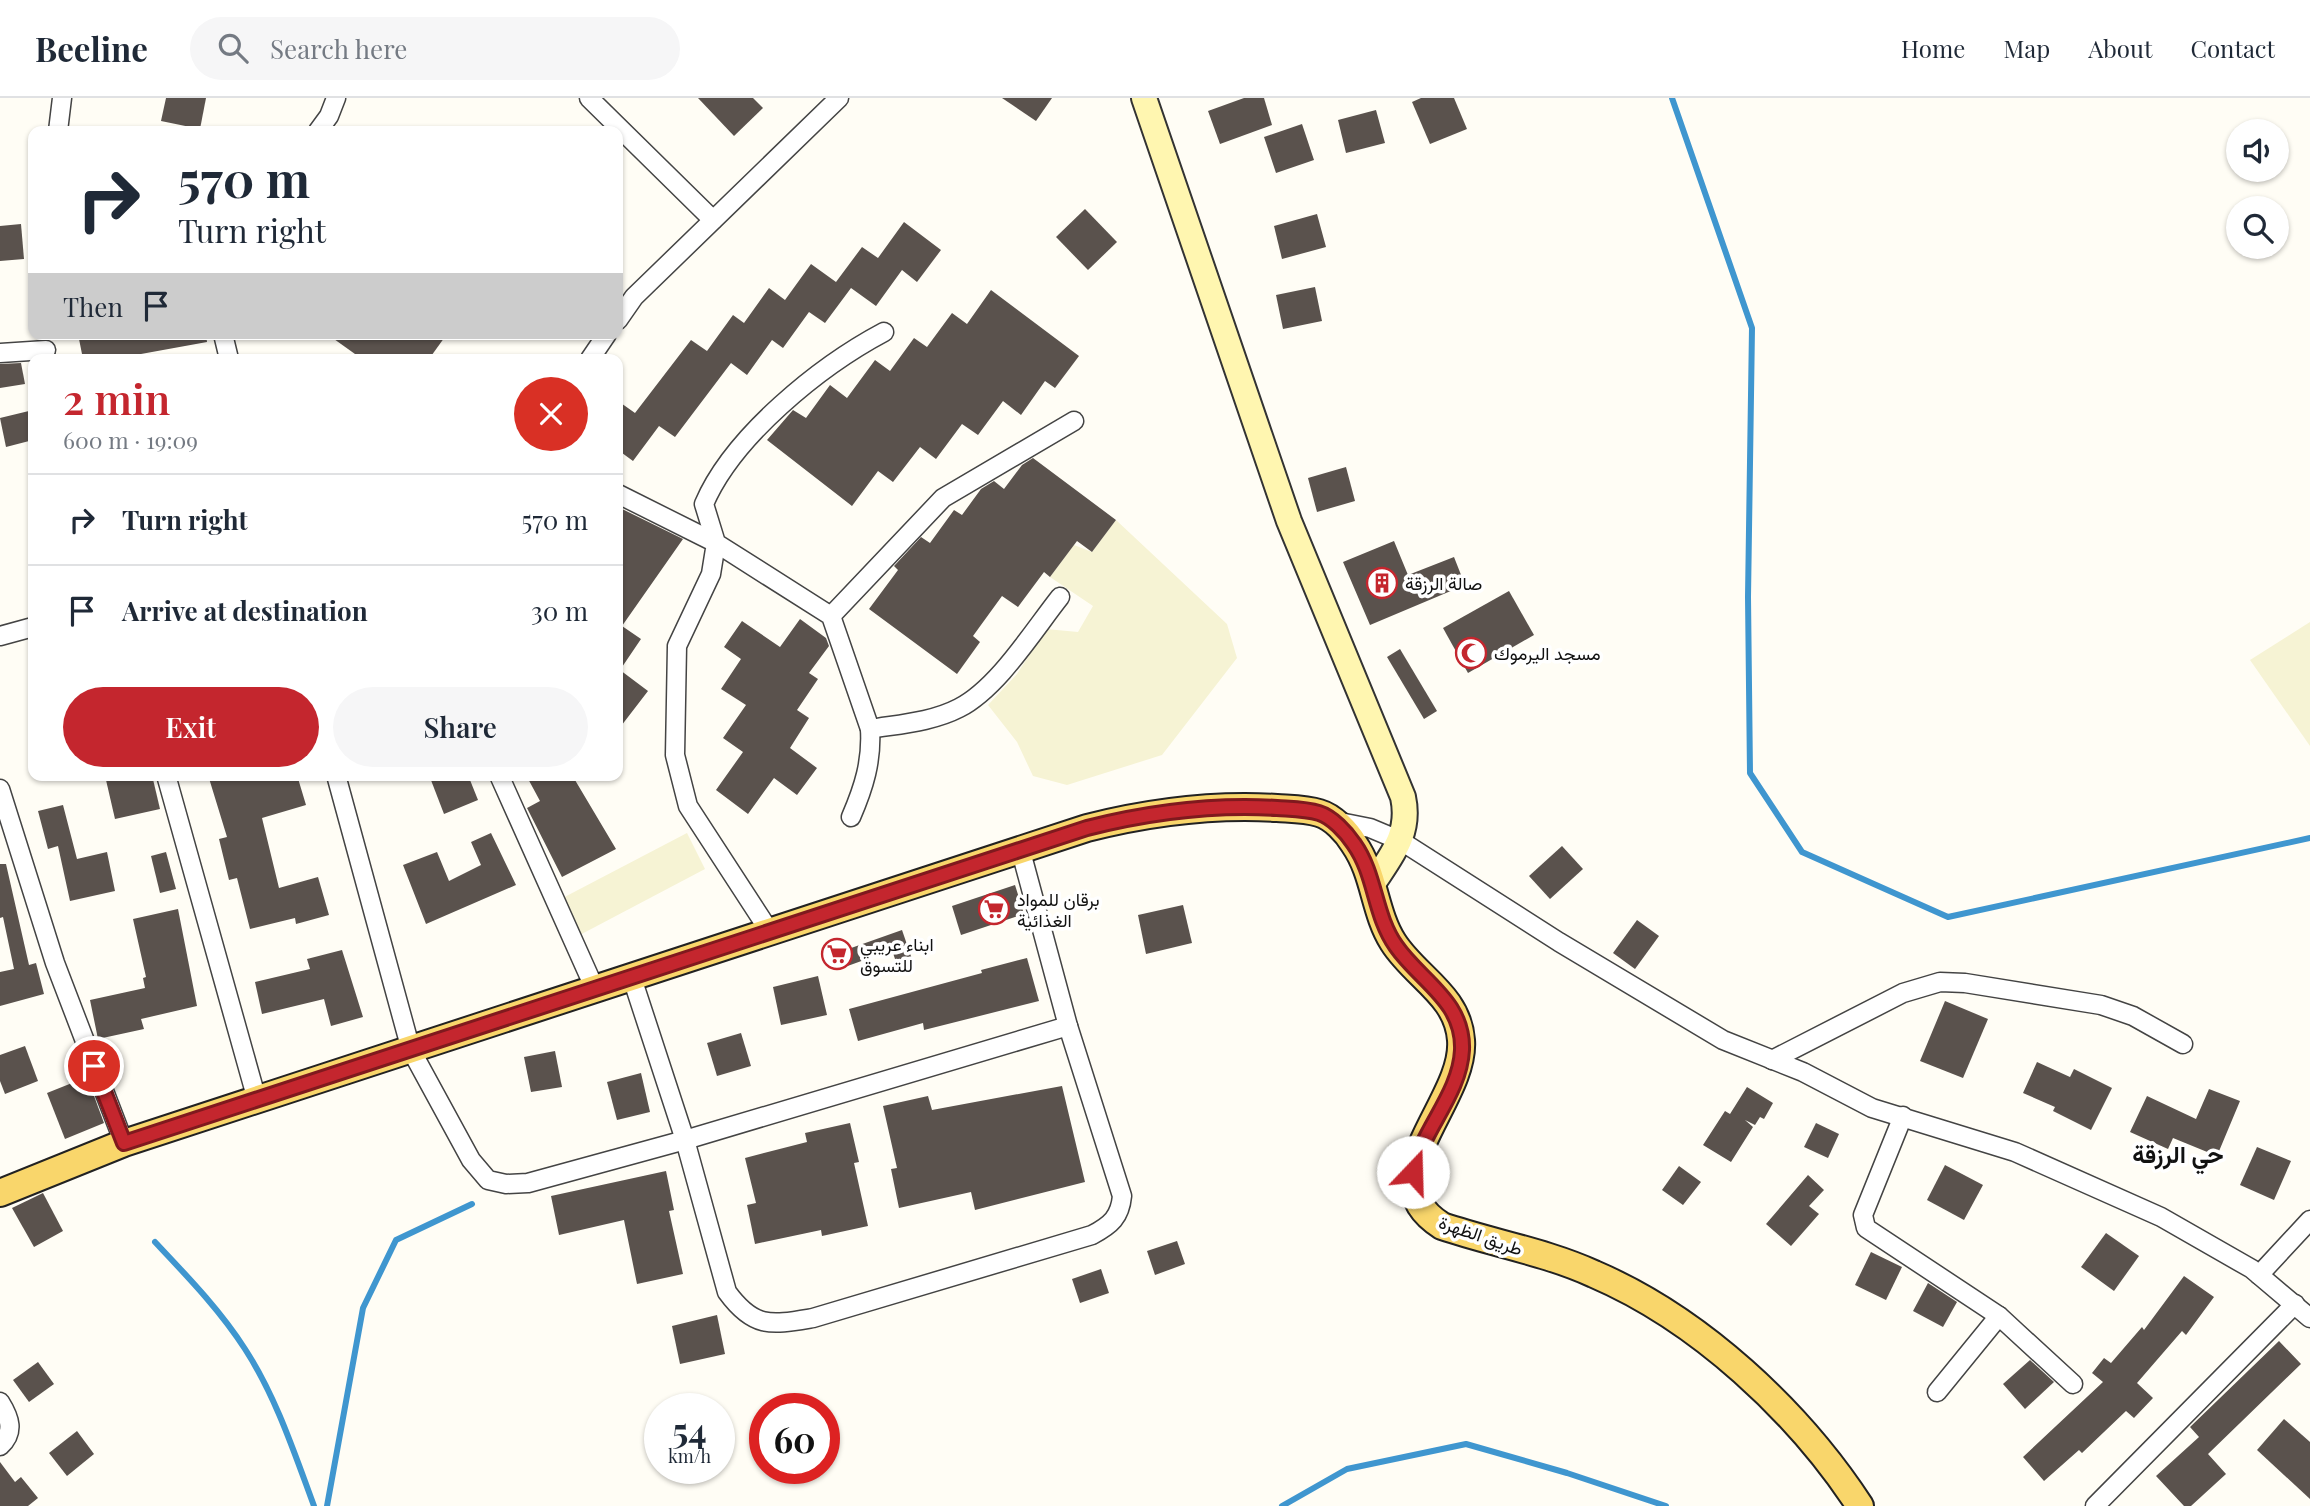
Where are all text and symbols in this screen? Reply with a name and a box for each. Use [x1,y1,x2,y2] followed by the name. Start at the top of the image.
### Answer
[190,17,680,80] search box
[35,26,148,70] text: Beeline
[214,29,252,67] icon: search
[270,31,407,66] text: Search here
[1901,32,1965,64] text: Home
[2003,32,2050,64] text: Map
[2088,32,2152,64] text: About
[2190,32,2275,64] text: Contact
[2226,119,2289,259] map controls
[2226,119,2289,182] button: sound
[178,145,310,210] text: 570 m
[63,154,154,245] icon: right
[2226,196,2289,259] button: search
[178,208,326,251] text: Turn right
[137,287,175,325] icon: arrive
[63,289,123,324] text: Then
[63,370,170,426] text: 2 min
[514,377,588,451] button: close
[63,424,198,455] text: 600 m · 19:09
[63,501,101,539] icon: right
[122,502,248,537] text: Turn right
[521,502,588,537] text: 570 m
[1365,566,1399,600] building icon: صالة الرزقة
[1405,571,1482,595] place label: صالة الرزقة
[63,592,101,630] icon: arrive
[122,593,368,628] text: Arrive at destination
[531,593,588,628] text: 30 m
[1454,636,1488,670] mosque icon: مسجد اليرموك
[1494,641,1601,665] place label: مسجد اليرموك
[63,687,319,767] button: Exit
[333,687,588,767] button: Share
[1017,887,1100,932] place label: برقان للمواد الغذائية
[977,892,1011,926] supermarket icon: برقان للمواد الغذائية
[860,932,934,977] place label: ابناء عريبي للتسوق
[820,937,854,971] supermarket icon: ابناء عريبي للتسوق
[64,1036,124,1096] pin
[75,1047,113,1085] icon: arrive
[1376,1135,1450,1209] position arrow
[2132,1137,2224,1175] district label: حي الرزقة
[1436,1209,1526,1261] street label: طريق الظهرة
[749,1393,840,1484] speed limit sign: 60
[672,1406,707,1453] text: 54
[668,1444,711,1468] text: km/h

